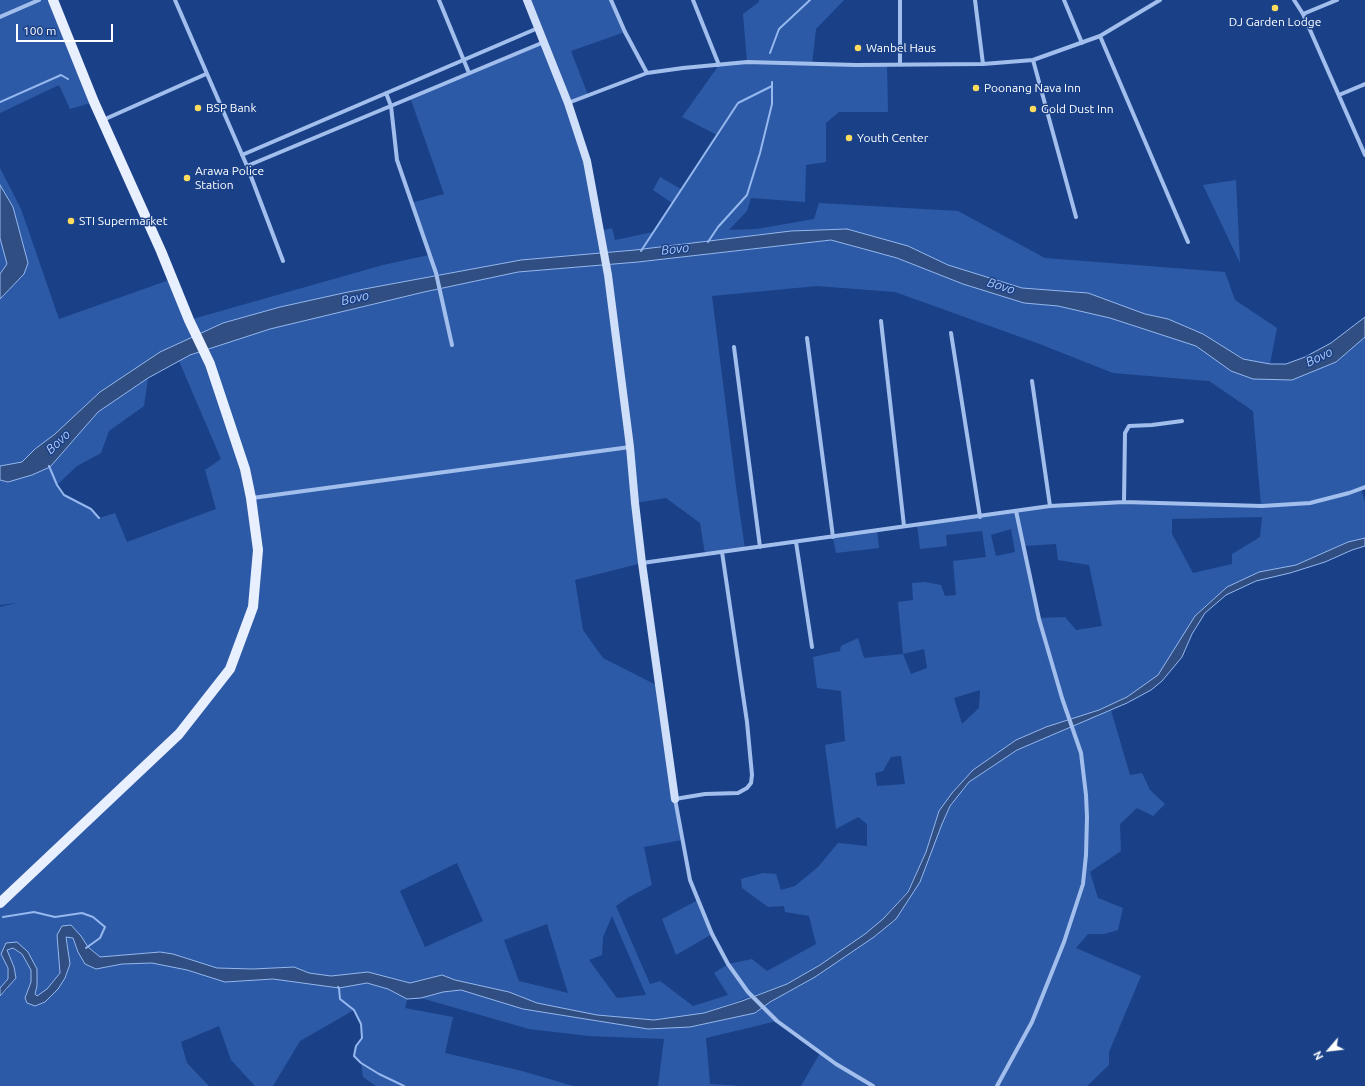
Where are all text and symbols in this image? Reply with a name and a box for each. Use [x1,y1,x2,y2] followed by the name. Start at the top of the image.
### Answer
[1270,3,1280,13] marker: DJ Garden Lodge
[1229,15,1321,29] place label: DJ Garden Lodge
[18,16,115,42] scale bar
[23,24,56,37] text: 100 m
[866,41,936,55] place label: Wanbel Haus
[853,43,863,53] marker: Wanbel Haus
[984,81,1081,95] place label: Poonang Nava Inn
[971,83,981,93] marker: Poonang Nava Inn
[206,101,257,115] place label: BSP Bank
[1041,102,1114,116] place label: Gold Dust Inn
[193,103,203,113] marker: BSP Bank
[1028,104,1038,114] marker: Gold Dust Inn
[857,131,928,145] place label: Youth Center
[844,133,854,143] marker: Youth Center
[195,164,264,192] place label: Arawa Police Station
[182,173,192,183] marker: Arawa Police Station
[79,214,167,228] place label: STI Supermarket
[66,216,76,226] marker: STI Supermarket
[660,240,690,258] water label: Bovo
[985,274,1017,298] water label: Bovo
[340,287,370,309] water label: Bovo
[1303,344,1335,370] water label: Bovo
[42,427,74,457] water label: Bovo
[1309,1030,1349,1070] north arrow
[1311,1049,1326,1062] text: N

